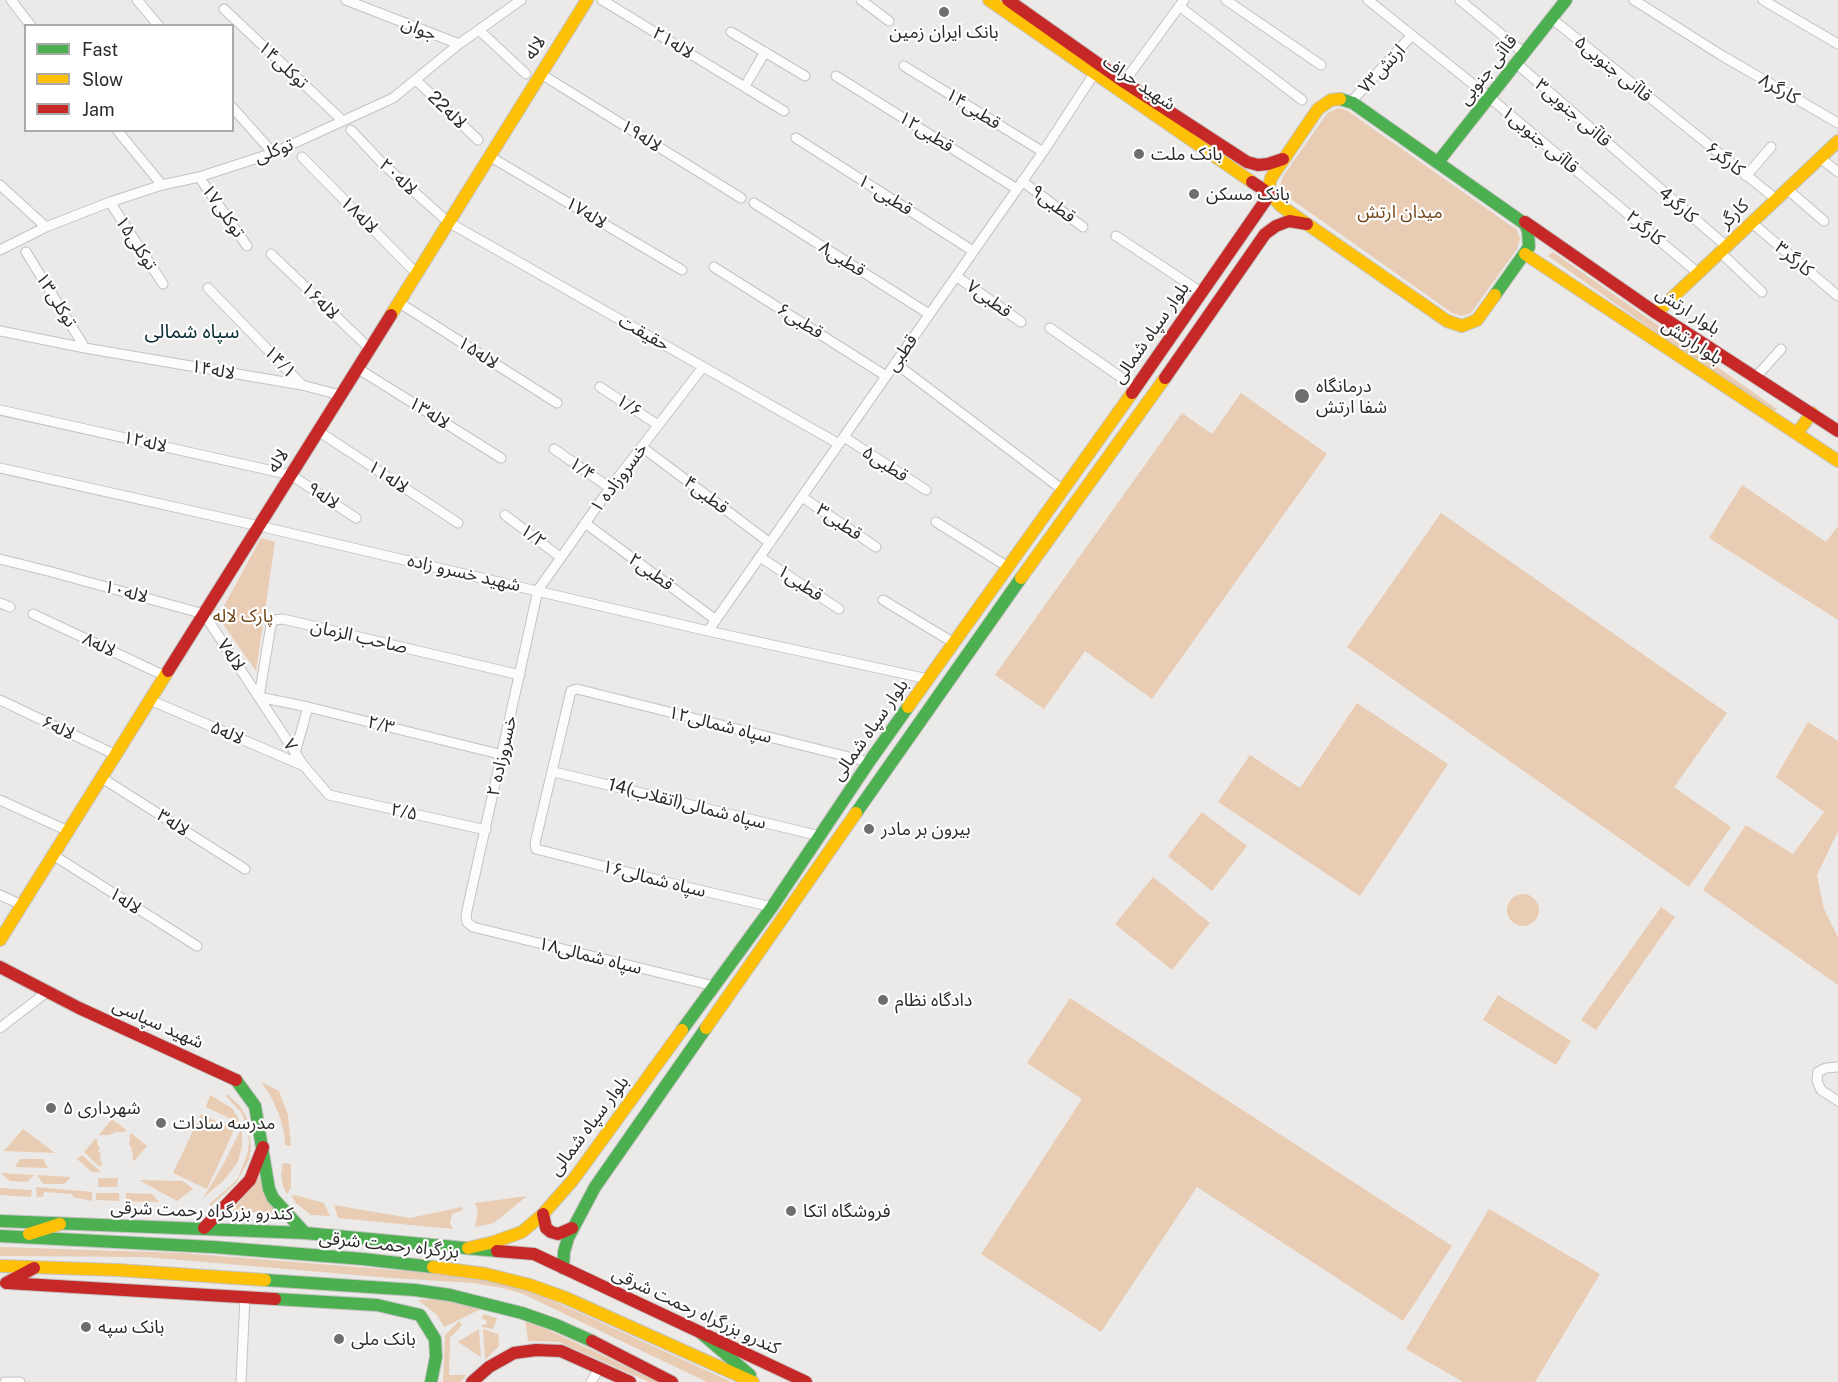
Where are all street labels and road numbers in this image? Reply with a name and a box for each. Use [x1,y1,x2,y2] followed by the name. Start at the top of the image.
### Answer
[398,12,440,46] street label: جوان
[648,22,698,64] street label: لاله۲۱
[1454,31,1522,109] street label: قاآنی جنوبی
[1570,31,1656,107] street label: قاآنی جنوبی۵
[520,32,550,64] street label: لاله
[253,36,313,94] street label: توکلی۱۴
[1354,40,1410,98] street label: ارتش۷۳
[1098,51,1180,115] street label: شهید حراف
[1755,69,1803,109] street label: کارگر۸
[1531,74,1615,152] street label: قاآنی جنوبی۳
[941,84,1005,134] street label: قطبی۱۴
[423,86,471,134] street label: 22لاله
[1497,102,1583,178] street label: قاآنی جنوبی۱
[894,107,958,157] street label: قطبی۱۲
[616,115,666,157] street label: لاله۱۹
[251,134,297,168] street label: توکلی
[1701,137,1749,181] street label: کارگر۶
[374,154,422,200] street label: لاله۲۰
[853,170,917,220] street label: قطبی۱۰
[197,180,249,242] street label: توکلی۱۷
[1026,180,1080,228] street label: قطبی۹
[1654,182,1702,228] street label: 4کارگر
[336,192,382,238] street label: لاله۱۸
[561,192,611,234] street label: لاله۱۷
[1715,195,1753,233] street label: کارگر
[1621,206,1669,250] street label: کارگر۲
[110,212,162,274] street label: توکلی۱۵
[815,236,869,282] street label: قطبی۸
[1770,237,1818,281] street label: کارگر۳
[31,269,81,331] street label: توکلی۱۳
[962,275,1016,323] street label: قطبی۷
[296,278,344,324] street label: لاله۱۶
[1108,278,1194,388] street label: بلوار سپاه شمالی
[1652,282,1724,340] street label: بلوار ارتش
[773,298,827,344] street label: قطبی۶
[615,310,673,356] street label: حقیقت
[1658,314,1726,370] street label: بلوارارتش
[882,330,922,376] street label: قطبی
[453,332,503,374] street label: لاله۱۵
[259,341,301,383] street label: ۱۴/۱
[189,356,237,384] street label: لاله۱۴
[612,390,646,422] street label: ۱/۶
[404,392,454,434] street label: لاله۱۳
[121,426,169,458] street label: لاله۱۲
[586,439,652,517] street label: خسروزاده ۱
[858,441,912,487] street label: قطبی۵
[263,445,293,477] street label: لاله
[565,452,599,486] street label: ۱/۴
[364,456,412,498] street label: لاله۱۱
[679,471,733,519] street label: قطبی۴
[303,478,343,514] street label: لاله۹
[812,499,866,545] street label: قطبی۳
[516,519,550,553] street label: ۱/۲
[624,548,678,596] street label: قطبی۲
[405,549,523,597] street label: شهید خسرو زاده
[773,560,827,606] street label: قطبی۱
[102,576,150,608] street label: لاله۱۰
[309,615,409,659] street label: صاحب الزمان
[79,628,119,662] street label: لاله۸
[212,635,250,675] street label: لاله۷
[827,675,913,785] street label: بلوار سپاه شمالی
[666,702,774,748] street label: سپاه شمالی۱۲
[38,711,78,745] street label: ۶لاله
[365,711,397,739] street label: ۲/۳
[482,714,522,798] street label: خسروزاده ۲
[207,716,247,750] street label: لاله۵
[278,735,302,755] street label: ۷
[606,774,768,834] street label: 14سپاه شمالی(اتقلاب)
[389,799,419,825] street label: ۲/۵
[153,805,193,841] street label: ۳لاله
[600,856,708,902] street label: سپاه شمالی۱۶
[105,883,145,919] street label: ۱لاله
[536,933,644,979] street label: سپاه شمالی۱۸
[109,994,207,1054] street label: شهید سپاسی
[544,1072,634,1180] street label: بلوار سپاه شمالی
[110,1197,294,1225] street label: کندرو بزرگراه رحمت شرقی
[318,1227,460,1263] street label: بزرگراه رحمت شرقی
[608,1263,784,1359] street label: کندرو بزرگراه رحمت شرقی

